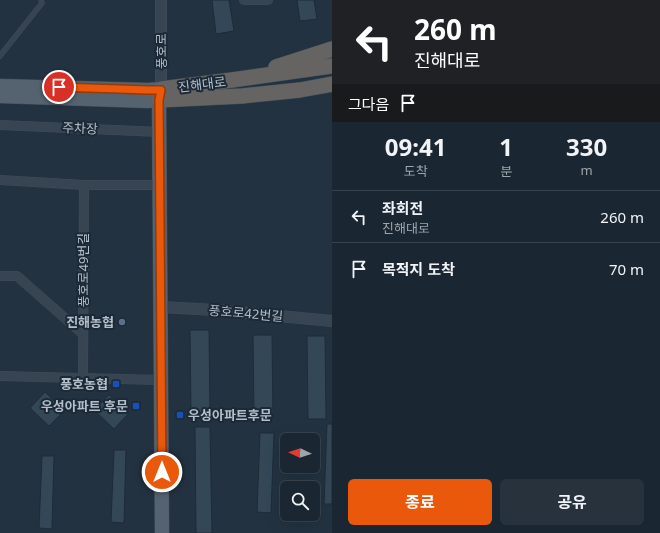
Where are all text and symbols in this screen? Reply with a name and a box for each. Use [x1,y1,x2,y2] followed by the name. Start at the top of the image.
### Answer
[414,10,497,48] text: 260 m
[348,16,400,68] icon: left
[152,33,170,69] street label: 풍호로
[414,48,480,72] text: 진해대로
[42,70,76,104] pin
[177,72,227,96] street label: 진해대로
[48,76,70,98] icon: arrive
[397,92,419,114] icon: arrive
[348,94,389,114] text: 그다음
[62,118,98,138] street label: 주차장
[385,130,447,163] text: 09:41
[499,130,513,163] text: 1
[566,130,607,163] text: 330
[580,161,593,179] text: m
[404,162,428,180] text: 도착
[500,162,512,180] text: 분
[382,198,423,218] text: 좌회전
[348,206,370,228] icon: left
[600,207,644,227] text: 260 m
[382,219,430,237] text: 진해대로
[74,233,92,307] street label: 풍호로49번길
[348,258,370,280] icon: arrive
[382,259,455,279] text: 목적지 도착
[609,259,644,279] text: 70 m
[208,301,284,325] street label: 풍호로42번길
[66,313,114,331] place label: 진해농협
[117,317,127,327] marker: 진해농협
[60,375,108,393] place label: 풍호농협
[111,379,121,389] marker: 풍호농협
[41,397,128,415] place label: 우성아파트 후문
[131,401,141,411] marker: 우성아파트 후문
[188,406,272,424] place label: 우성아파트후문
[175,410,185,420] marker: 우성아파트후문
[280,433,320,473] north arrow
[280,433,320,521] map controls
[141,451,183,493] position arrow
[348,479,492,525] button: 종료
[500,479,644,525] button: 공유
[280,481,320,521] button: search

